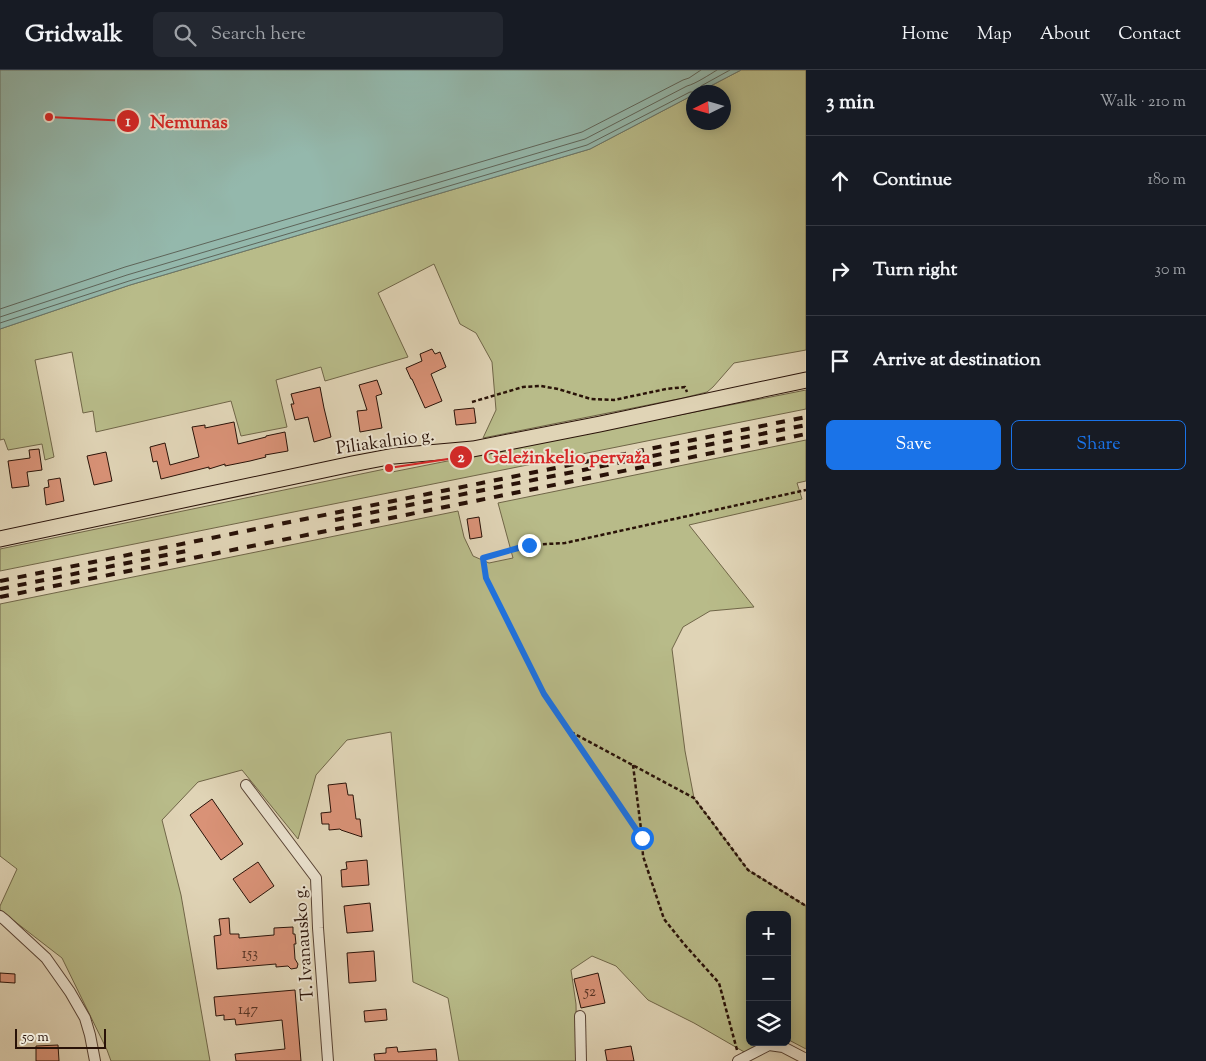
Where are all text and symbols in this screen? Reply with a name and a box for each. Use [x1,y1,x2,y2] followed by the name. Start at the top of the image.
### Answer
[153,12,503,57] search box
[25,18,123,52] text: Gridwalk
[171,21,199,49] icon: search
[211,21,306,48] text: Search here
[902,22,949,48] text: Home
[977,22,1012,48] text: Map
[1040,22,1090,48] text: About
[1118,22,1181,48] text: Contact
[686,85,731,130] north arrow
[826,88,875,118] text: 3 min
[1100,91,1186,114] text: Walk · 210 m
[116,104,238,138] callout: Nemunas
[150,110,228,137] text: Nemunas
[125,112,131,133] text: 1
[826,167,854,195] icon: ahead
[873,167,952,194] text: Continue
[1147,169,1186,192] text: 180 m
[826,257,854,285] icon: right
[873,257,957,284] text: Turn right
[1155,259,1186,282] text: 30 m
[826,347,854,375] icon: arrive
[873,347,1041,374] text: Arrive at destination
[826,420,1001,470] button: Save
[1011,420,1186,470] button: Share
[334,423,436,463] street label: Piliakalnio g.
[448,440,660,474] callout: Geležinkelio pervaža
[483,445,651,472] text: Geležinkelio pervaža
[457,448,465,469] text: 2
[518,534,541,557] route end
[631,827,654,850] route start
[288,884,322,1001] street label: T. Ivanausko g.
[746,911,791,1046] map controls
[746,911,791,956] button: +
[242,944,258,965] house number: 153
[746,956,791,1001] button: −
[583,982,596,1003] house number: 52
[238,1000,259,1021] house number: 147
[746,1001,791,1046] button: layers
[15,1026,106,1049] scale bar
[22,1028,49,1048] text: 50 m

